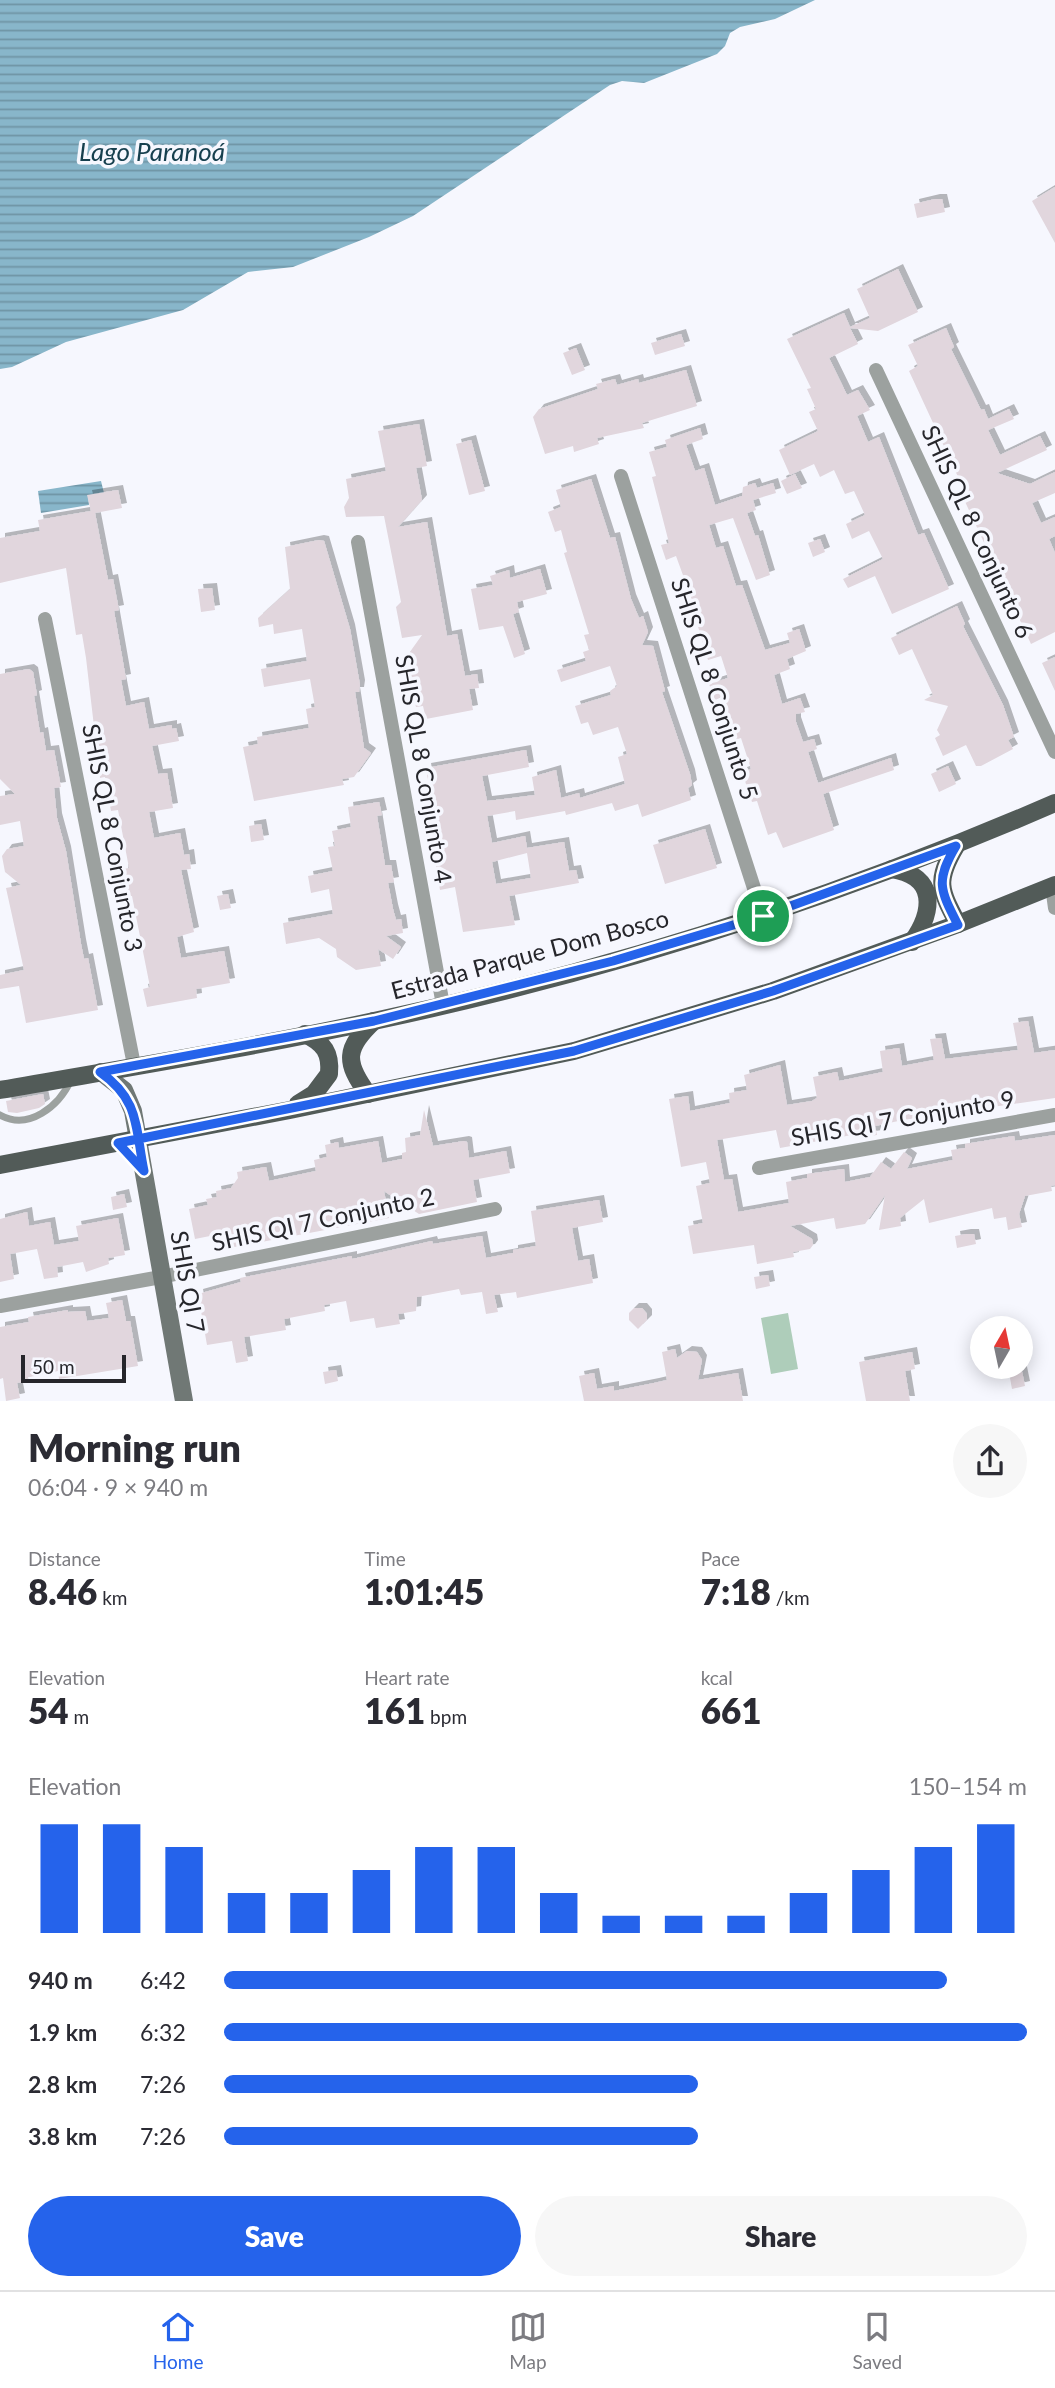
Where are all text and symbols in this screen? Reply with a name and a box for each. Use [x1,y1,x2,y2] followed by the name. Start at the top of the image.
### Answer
[79,135,226,167] water label: Lago Paranoá
[916,420,1040,642] street label: SHIS QL 8 Conjunto 6
[666,574,765,803] street label: SHIS QL 8 Conjunto 5
[390,652,459,885] street label: SHIS QL 8 Conjunto 4
[77,721,150,954] street label: SHIS QL 8 Conjunto 3
[733,886,793,946] pin
[744,897,782,935] icon: arrive
[388,902,672,1005] street label: Estrada Parque Dom Bosco
[789,1084,1017,1151] street label: SHIS QI 7 Conjunto 9
[209,1181,437,1256] street label: SHIS QI 7 Conjunto 2
[165,1228,212,1335] street label: SHIS QI 7
[970,1316,1032,1379] north arrow
[970,1316,1033,1379] map controls
[21,1352,126,1384] scale bar
[32,1355,75,1378] text: 50 m
[28,1424,241,1470] text: Morning run
[953,1424,1027,1498] button: share
[28,1473,208,1501] text: 06:04 · 9 × 940 m
[28,1547,101,1570] text: Distance
[364,1547,406,1570] text: Time
[701,1547,740,1570] text: Pace
[28,1570,97,1612] text: 8.46
[364,1570,484,1612] text: 1:01:45
[701,1570,771,1612] text: 7:18
[97,1586,127,1609] text: km
[771,1586,810,1609] text: /km
[28,1666,105,1689] text: Elevation
[364,1666,450,1689] text: Heart rate
[701,1666,733,1689] text: kcal
[28,1689,69,1731] text: 54
[364,1689,425,1731] text: 161
[701,1689,762,1731] text: 661
[69,1705,89,1728] text: m
[425,1705,467,1728] text: bpm
[28,1772,121,1800] text: Elevation
[909,1772,1027,1800] text: 150–154 m
[28,1966,93,1994] text: 940 m
[140,1966,186,1994] text: 6:42
[28,2018,97,2046] text: 1.9 km
[140,2018,186,2046] text: 6:32
[28,2070,97,2098] text: 2.8 km
[140,2070,186,2098] text: 7:26
[28,2122,97,2150] text: 3.8 km
[140,2122,186,2150] text: 7:26
[28,2196,521,2276] button: Save
[535,2196,1027,2276] button: Share
[153,2308,203,2373] tab: Home
[509,2308,547,2373] tab: Map
[853,2308,902,2373] tab: Saved

